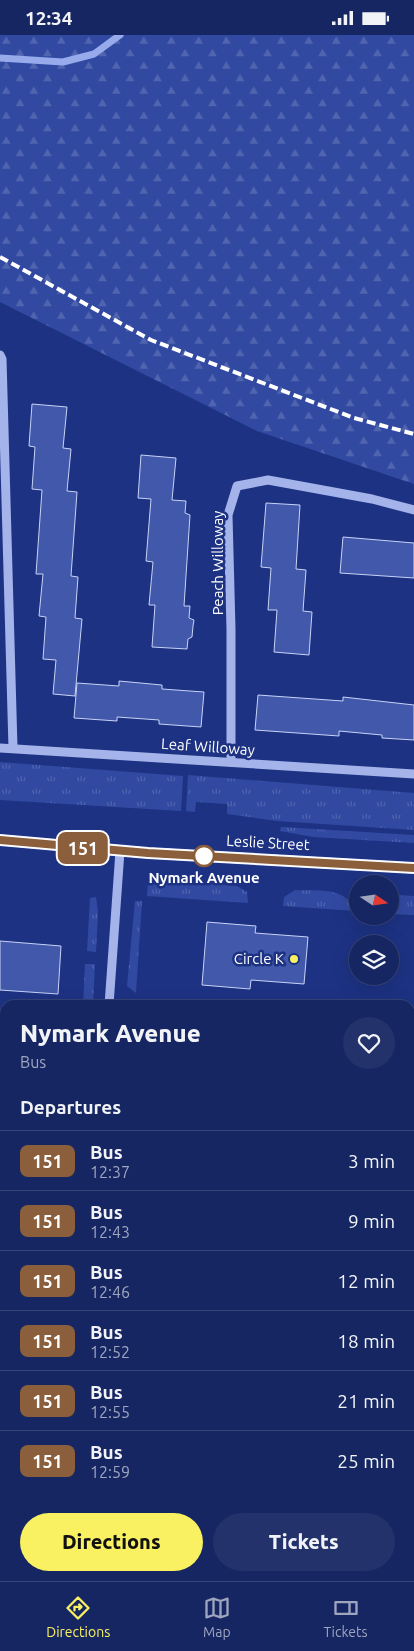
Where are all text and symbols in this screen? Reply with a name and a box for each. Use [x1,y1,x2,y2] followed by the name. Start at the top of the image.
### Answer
[25,7,73,29] text: 12:34
[209,511,226,615] street label: Peach Willoway
[161,735,255,758] street label: Leaf Willoway
[54,832,112,864] line badge: 151
[226,832,310,853] street label: Leslie Street
[68,838,98,858] text: 151
[193,845,215,867] marker: Nymark Avenue
[148,869,260,886] place label: Nymark Avenue
[349,875,399,925] north arrow
[349,875,399,985] map controls
[349,935,399,985] button: layers
[234,950,284,967] place label: Circle K
[288,953,300,965] marker: Circle K
[343,1017,395,1069] button: heart
[20,1020,201,1047] text: Nymark Avenue
[20,1053,46,1071] text: Bus
[20,1096,121,1118] text: Departures
[90,1141,123,1163] text: Bus
[348,1150,395,1172] text: 3 min
[32,1151,63,1171] text: 151
[90,1163,130,1181] text: 12:37
[90,1201,123,1223] text: Bus
[348,1210,395,1232] text: 9 min
[32,1211,63,1231] text: 151
[90,1223,130,1241] text: 12:43
[90,1261,123,1283] text: Bus
[337,1270,395,1292] text: 12 min
[32,1271,63,1291] text: 151
[90,1283,130,1301] text: 12:46
[90,1321,123,1343] text: Bus
[337,1330,395,1352] text: 18 min
[32,1331,63,1351] text: 151
[90,1343,130,1361] text: 12:52
[90,1381,123,1403] text: Bus
[337,1390,395,1412] text: 21 min
[32,1391,63,1411] text: 151
[90,1403,130,1421] text: 12:55
[90,1441,123,1463] text: Bus
[337,1450,395,1472] text: 25 min
[32,1451,63,1471] text: 151
[90,1463,130,1481] text: 12:59
[20,1513,203,1571] button: Directions
[213,1513,395,1571] button: Tickets
[46,1594,110,1640] tab: Directions
[203,1594,231,1640] tab: Map
[324,1594,368,1640] tab: Tickets

